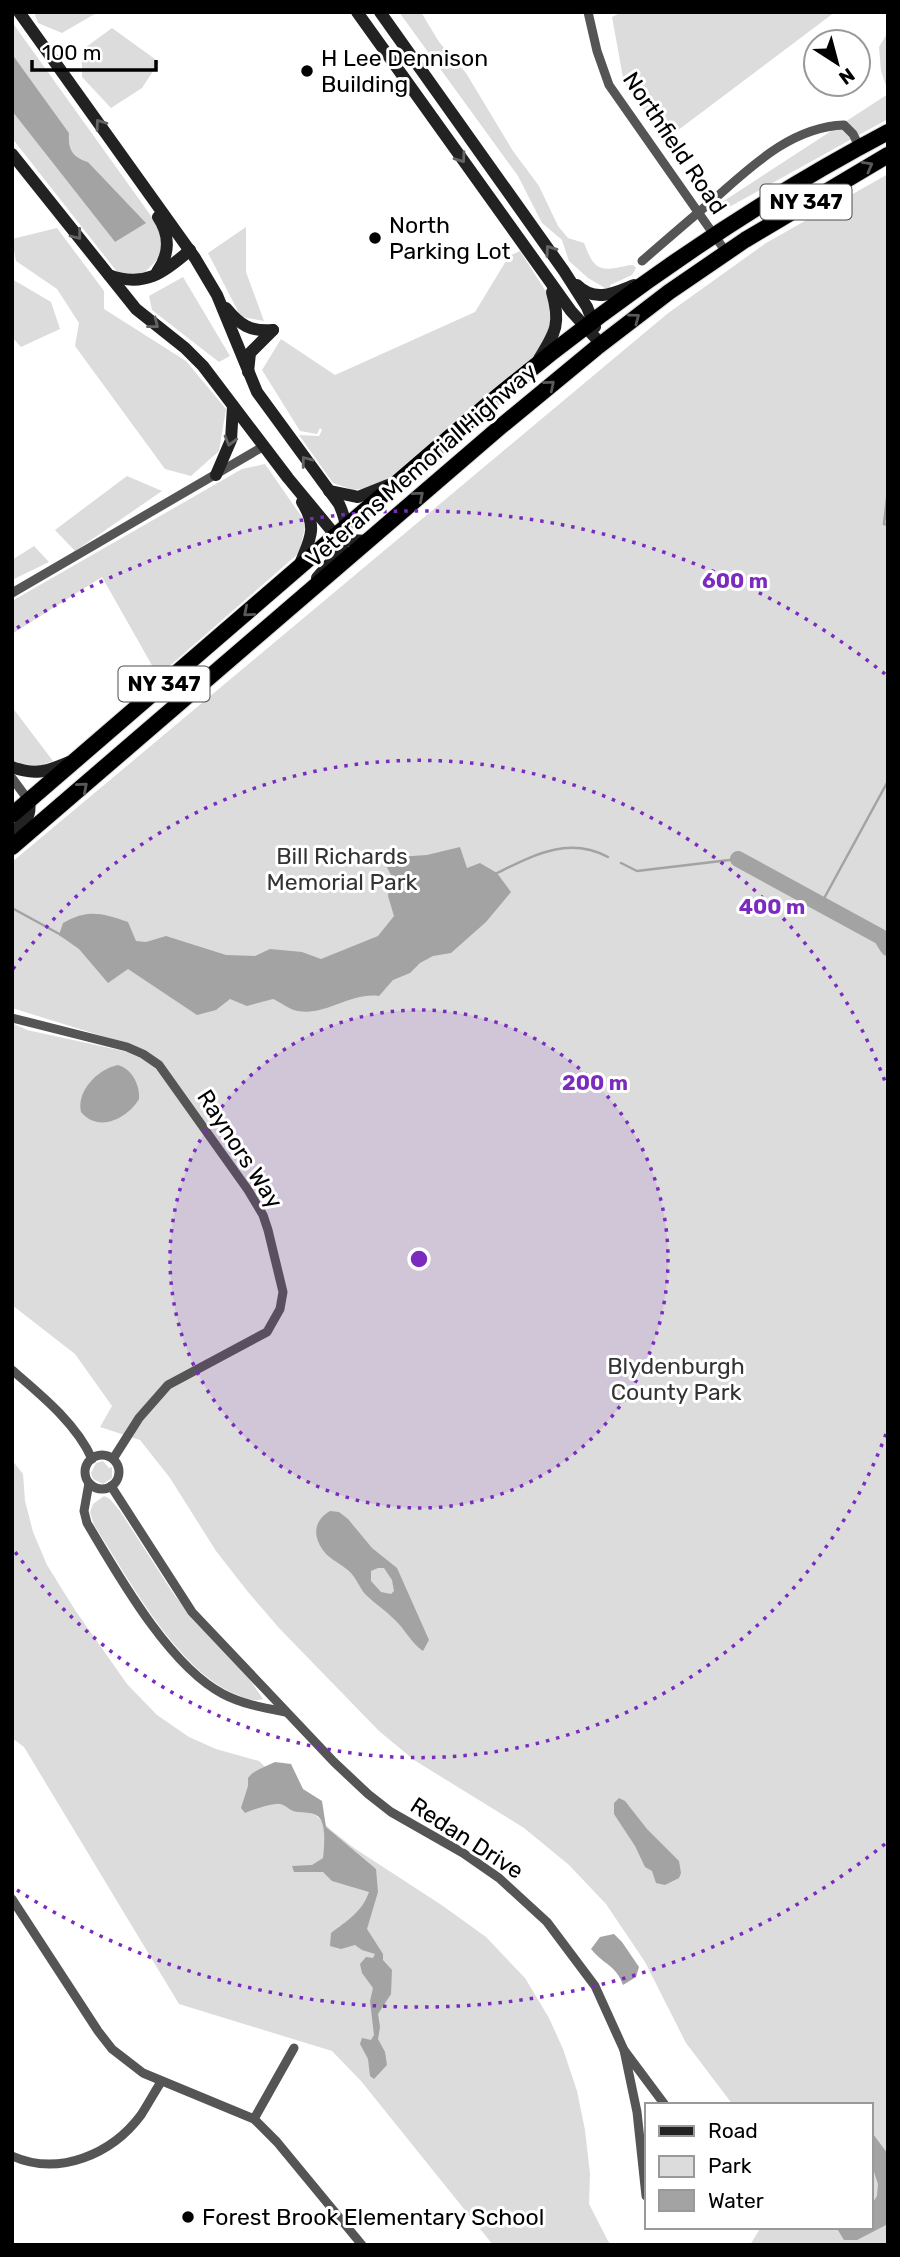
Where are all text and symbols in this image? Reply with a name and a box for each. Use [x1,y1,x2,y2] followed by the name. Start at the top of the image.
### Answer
[32,28,156,72] scale bar
[802,28,872,98] north arrow
[42,40,101,65] text: 100 m
[321,44,488,98] place label: H Lee Dennison Building
[299,63,315,79] marker: H Lee Dennison Building
[834,63,859,90] text: N
[617,66,733,220] street label: Northfield Road
[95,119,108,132] one-way arrow
[453,150,465,163] one-way arrow
[861,161,873,174] one-way arrow
[760,184,852,220] road number: NY 347
[389,211,511,265] place label: North Parking Lot
[69,227,81,240] one-way arrow
[367,230,383,246] marker: North Parking Lot
[545,245,558,258] one-way arrow
[627,313,640,326] one-way arrow
[146,316,158,329] one-way arrow
[300,357,542,573] street label: Veterans Memorial Highway
[542,381,554,394] one-way arrow
[224,435,238,447] one-way arrow
[302,456,315,469] one-way arrow
[411,492,424,504] one-way arrow
[702,568,768,593] text: 600 m
[243,604,256,616] one-way arrow
[118,666,210,702] road number: NY 347
[75,783,88,795] one-way arrow
[267,842,418,896] park label: Bill Richards Memorial Park
[739,894,805,919] text: 400 m
[562,1070,628,1095] text: 200 m
[191,1084,289,1214] street label: Raynors Way
[407,1247,431,1271] centre of rings
[607,1352,745,1406] park label: Blydenburgh County Park
[405,1791,529,1885] street label: Redan Drive
[645,2103,872,2229] legend
[708,2118,758,2143] text: Road
[708,2153,752,2178] text: Park
[708,2188,764,2213] text: Water
[202,2203,544,2231] place label: Forest Brook Elementary School
[180,2209,196,2225] marker: Forest Brook Elementary School

